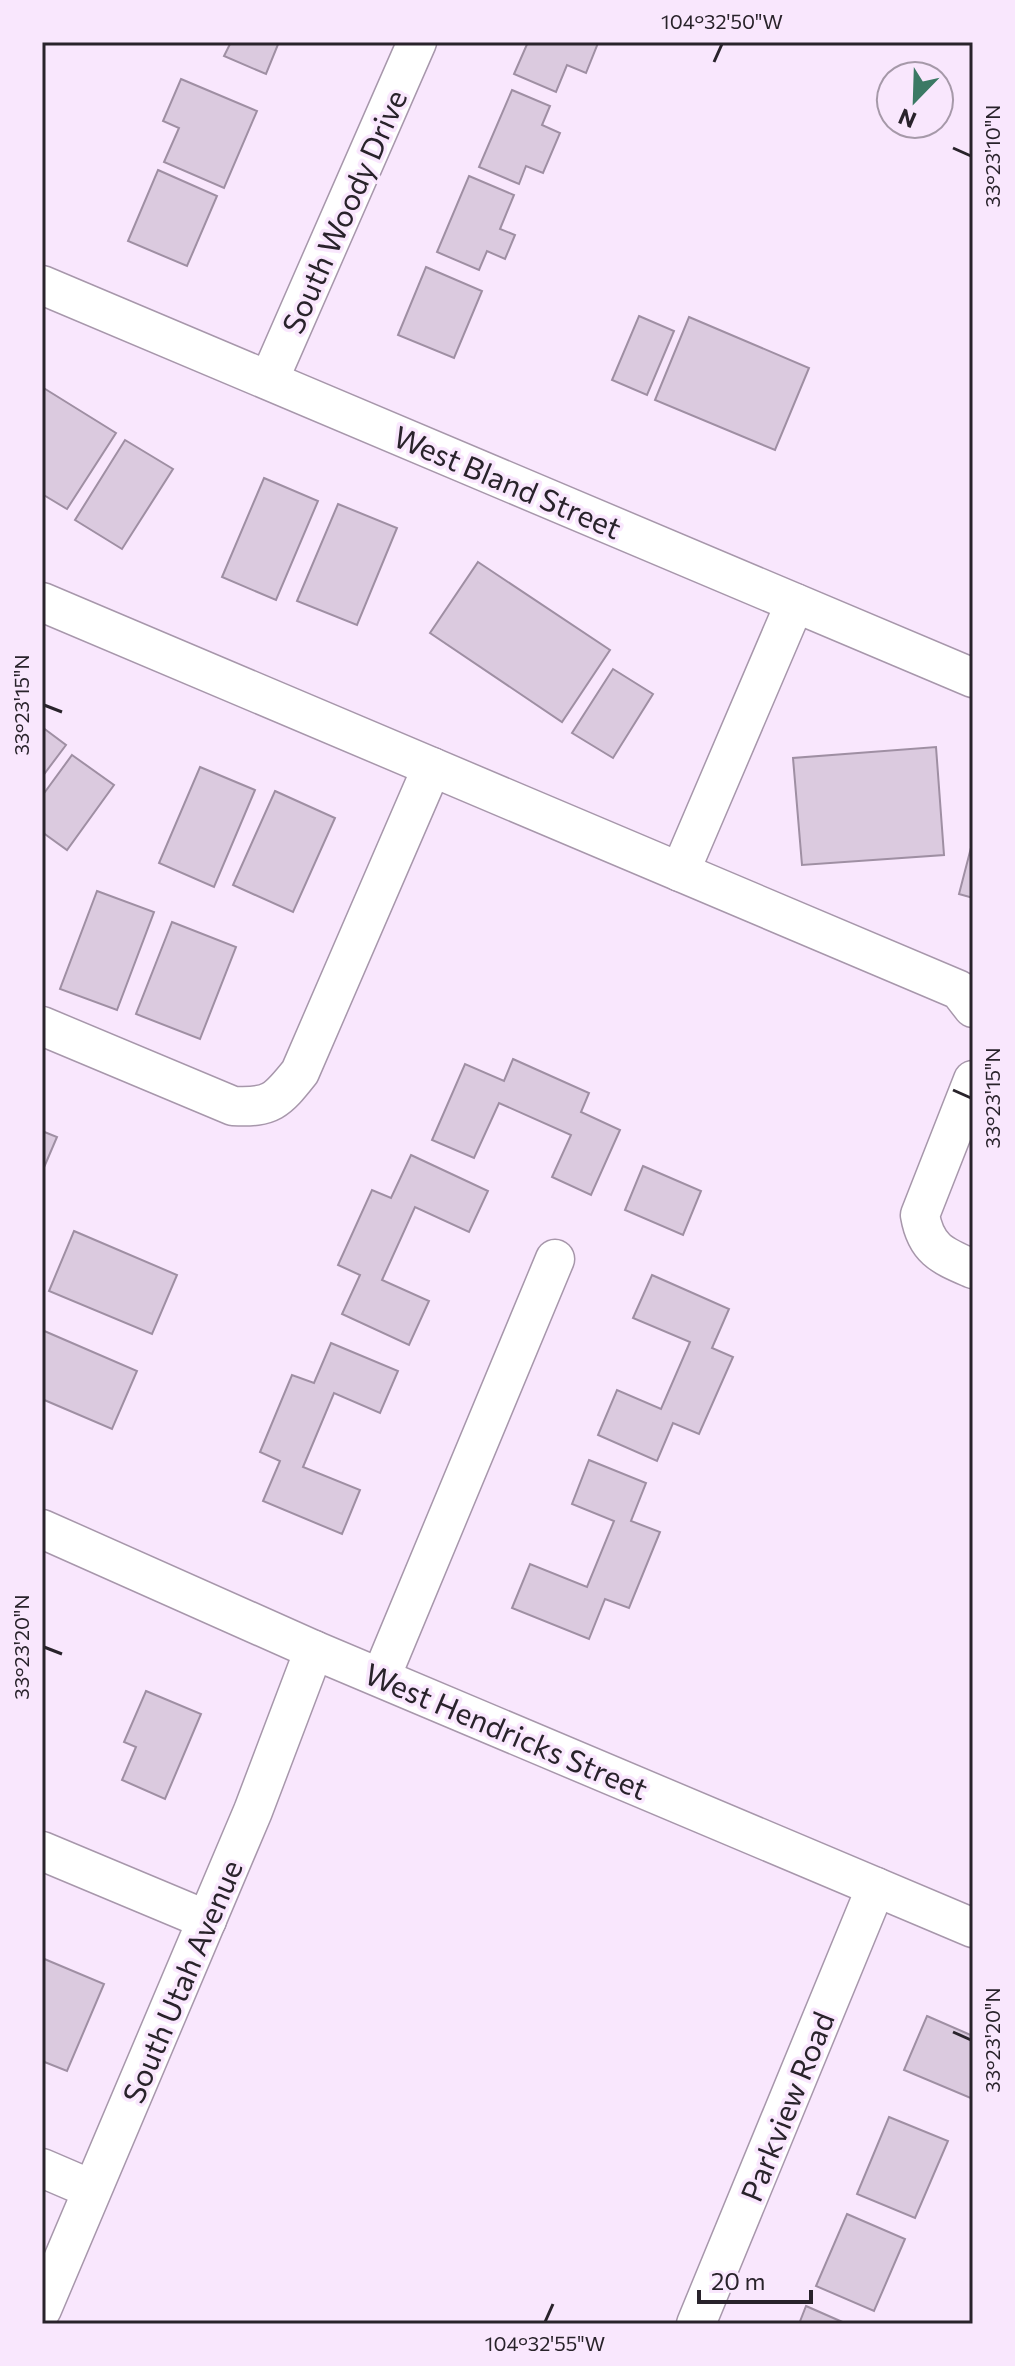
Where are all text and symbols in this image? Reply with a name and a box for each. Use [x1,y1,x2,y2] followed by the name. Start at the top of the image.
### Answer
[661,9,783,33] text: 104°32'50"W
[875,60,955,140] north arrow
[273,83,413,339] street label: South Woody Drive
[894,103,920,135] text: N
[980,105,1004,207] text: 33°23'10"N
[389,416,627,546] street label: West Bland Street
[9,654,33,756] text: 33°23'15"N
[980,1047,1004,1149] text: 33°23'15"N
[9,1594,33,1700] text: 33°23'20"N
[360,1654,654,1806] street label: West Hendricks Street
[113,1854,249,2108] street label: South Utah Avenue
[980,1987,1004,2093] text: 33°23'20"N
[731,2006,841,2206] street label: Parkview Road
[699,2254,811,2304] scale bar
[711,2266,765,2295] text: 20 m
[485,2331,605,2355] text: 104°32'55"W

